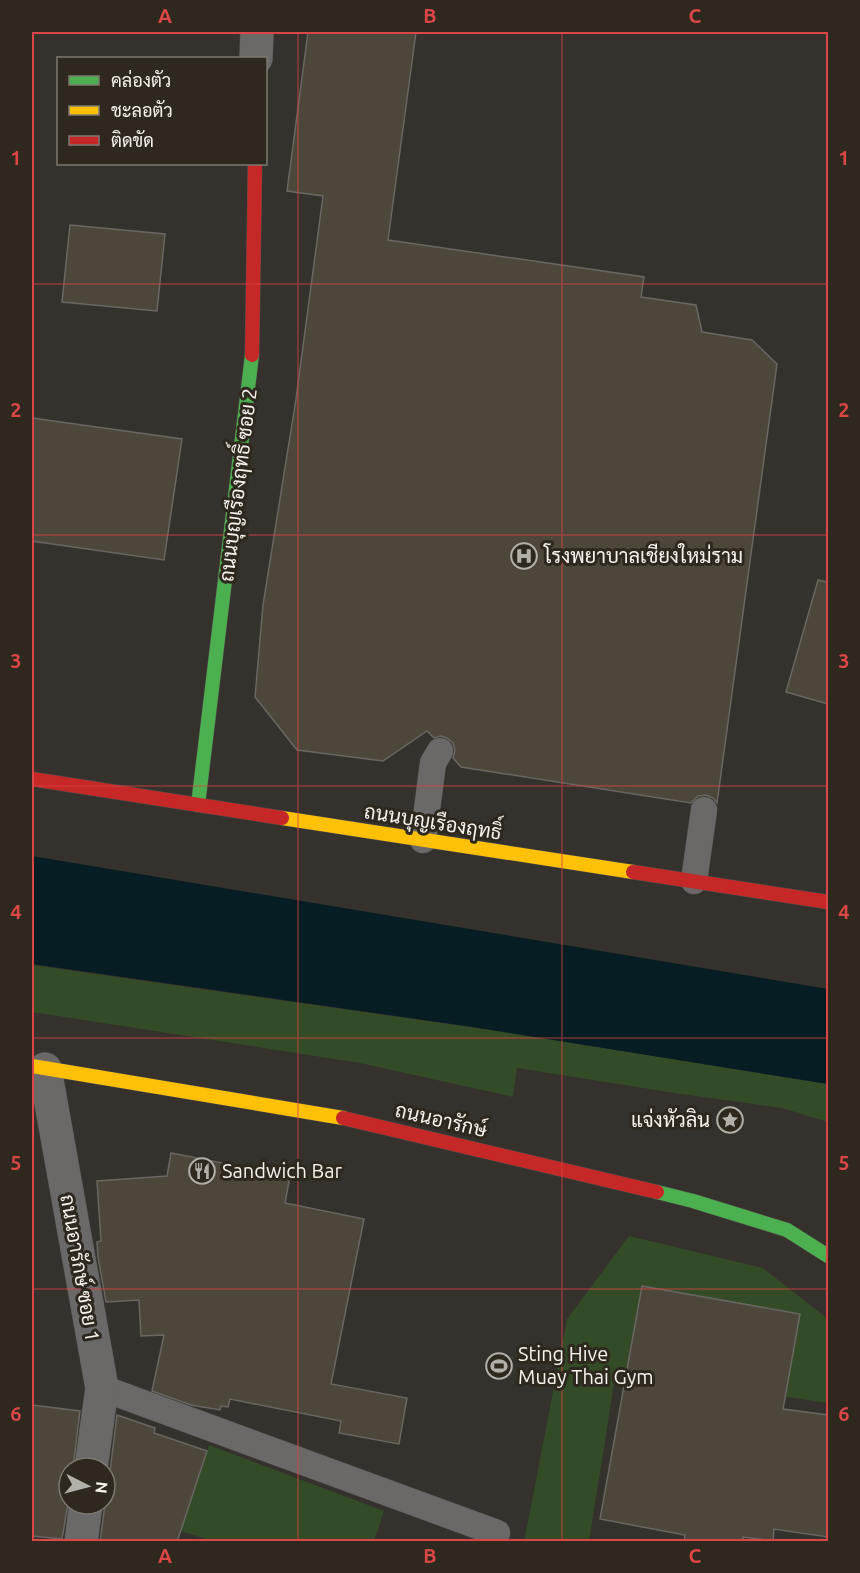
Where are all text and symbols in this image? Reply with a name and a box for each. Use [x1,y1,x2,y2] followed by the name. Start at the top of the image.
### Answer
[158,4,172,27] text: A
[423,4,437,27] text: B
[689,4,702,27] text: C
[57,57,267,165] legend
[111,69,171,90] text: คล่องตัว
[111,100,173,120] text: ชะลอตัว
[111,130,154,150] text: ติดขัด
[10,146,22,169] text: 1
[838,146,850,169] text: 1
[208,386,264,583] street label: ถนนบุญเรืองฤทธิ์ ซอย 2
[10,398,22,421] text: 2
[838,398,850,421] text: 2
[509,541,539,571] hospital icon: โรงพยาบาลเชียงใหม่ราม
[543,543,743,567] place label: โรงพยาบาลเชียงใหม่ราม
[10,649,22,672] text: 3
[838,649,850,672] text: 3
[362,793,505,847] street label: ถนนบุญเรืองฤทธิ์
[10,900,22,923] text: 4
[838,900,850,923] text: 4
[393,1096,490,1141] street label: ถนนอารักษ์
[715,1105,745,1135] place icon: แจ่งหัวลิน
[631,1108,710,1131] place label: แจ่งหัวลิน
[10,1151,22,1174] text: 5
[838,1151,850,1174] text: 5
[187,1156,217,1186] restaurant icon: Sandwich Bar
[222,1159,343,1182] place label: Sandwich Bar
[56,1192,107,1343] street label: ถนนอารักษ์ ซอย 1
[518,1342,654,1388] place label: Sting Hive Muay Thai Gym
[484,1351,514,1381] sports icon: Sting Hive Muay Thai Gym
[10,1402,22,1425] text: 6
[838,1402,850,1425] text: 6
[57,1456,117,1516] north arrow
[92,1481,111,1494] text: N
[158,1544,172,1567] text: A
[423,1544,437,1567] text: B
[689,1544,702,1567] text: C

